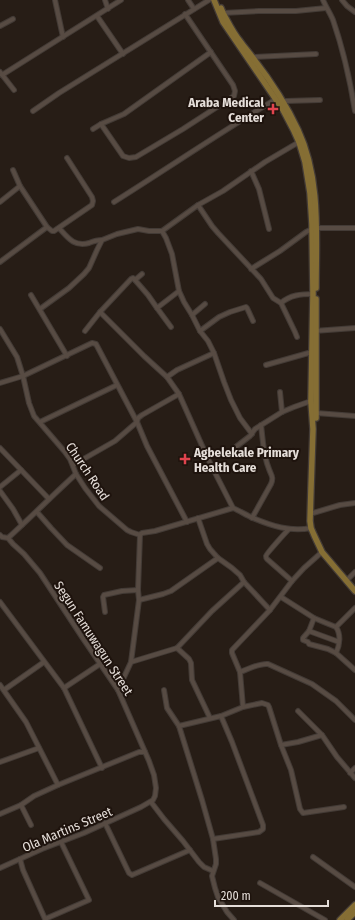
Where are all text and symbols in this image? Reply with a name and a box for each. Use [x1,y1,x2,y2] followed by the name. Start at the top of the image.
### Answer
[187,95,264,125] place label: Araba Medical Center
[267,103,279,115] marker: Araba Medical Center
[63,439,112,503] street label: Church Road
[193,445,300,475] place label: Agbelekale Primary Health Care
[179,453,191,465] marker: Agbelekale Primary Health Care
[51,578,136,699] street label: Segun Famuwagun Street
[20,803,115,855] street label: Ola Martins Street
[215,882,328,908] scale bar
[221,889,251,903] text: 200 m

